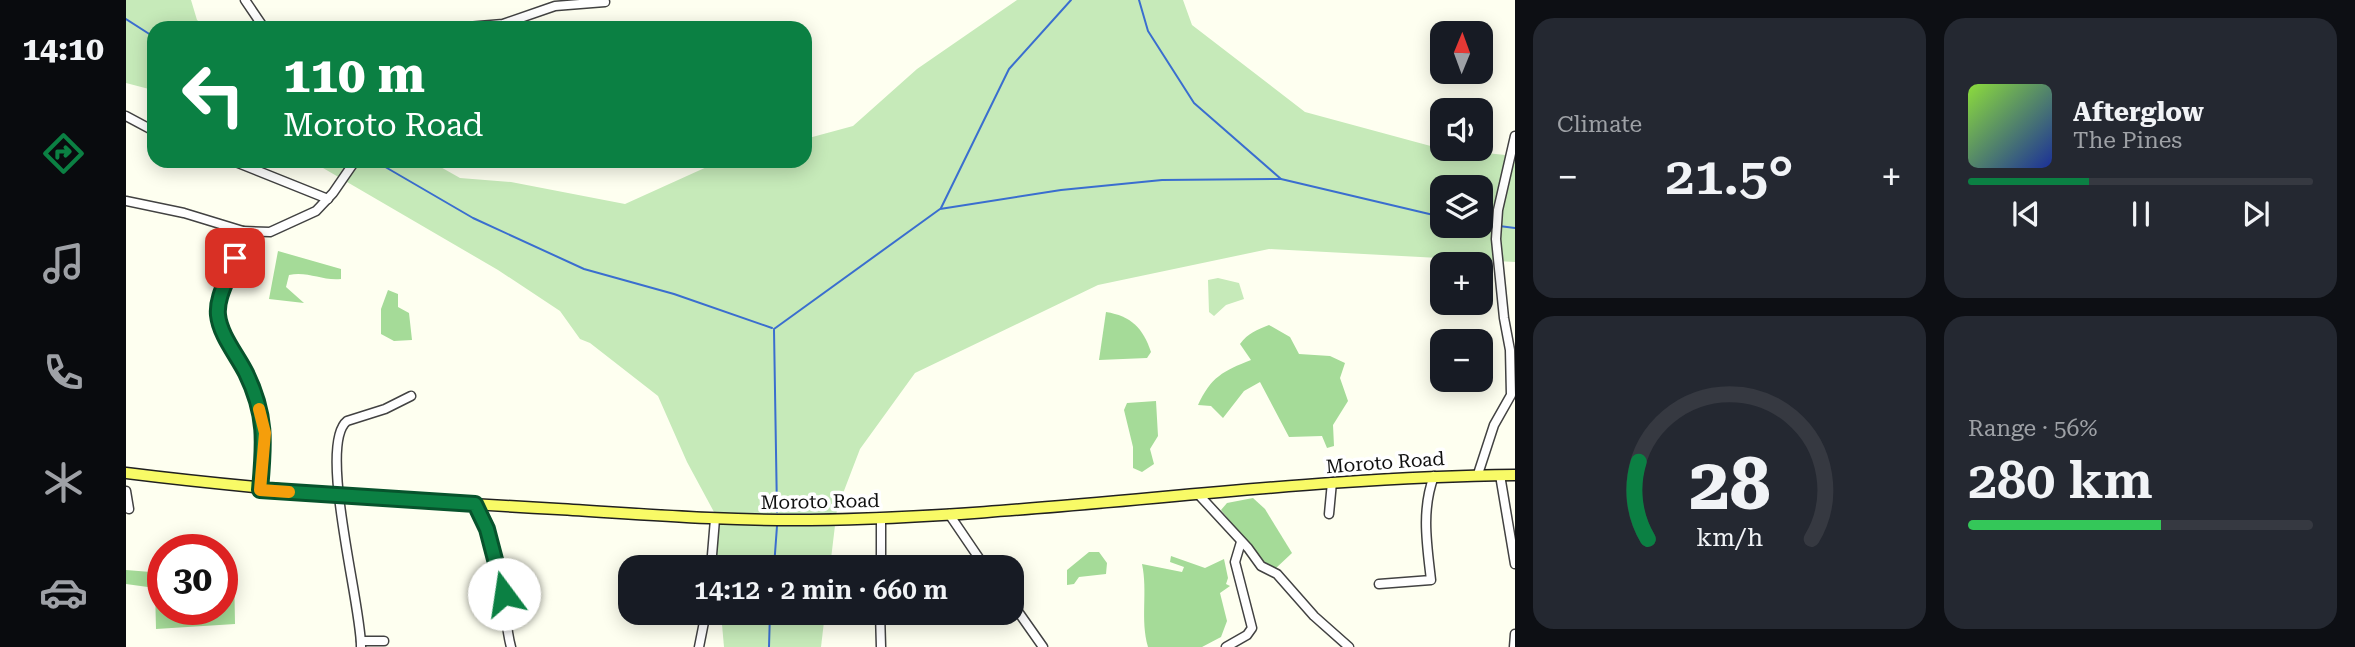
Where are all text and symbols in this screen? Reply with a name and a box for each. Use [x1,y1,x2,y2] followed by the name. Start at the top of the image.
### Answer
[1430,21,1493,84] north arrow
[1430,21,1493,392] map controls
[22,30,104,68] text: 14:10
[283,47,425,104] text: 110 m
[168,49,259,140] icon: left
[2073,97,2204,127] text: Afterglow
[1430,98,1493,161] button: sound
[283,106,483,144] text: Moroto Road
[1557,111,1642,138] text: Climate
[2073,127,2182,154] text: The Pines
[39,129,88,178] icon: directions
[1665,146,1794,207] text: 21.5°
[1557,155,1578,199] text: −
[1881,155,1902,199] text: +
[1430,175,1493,238] button: layers
[2007,195,2045,233] icon: previous
[2122,195,2160,233] icon: pause
[2237,195,2275,233] icon: next
[205,228,265,288] pin
[39,239,88,288] icon: music
[216,239,254,277] icon: arrive
[1430,252,1493,315] button: +
[1430,329,1493,392] button: −
[39,348,88,397] icon: phone
[1968,415,2097,442] text: Range · 56%
[1689,442,1770,527] text: 28
[1325,447,1445,478] street label: Moroto Road
[1968,450,2153,511] text: 280 km
[39,458,88,507] icon: climate
[760,489,880,514] street label: Moroto Road
[1696,522,1763,551] text: km/h
[147,534,238,625] speed limit sign: 30
[467,557,541,631] position arrow
[39,568,88,617] icon: car
[694,575,948,605] text: 14:12 · 2 min · 660 m

